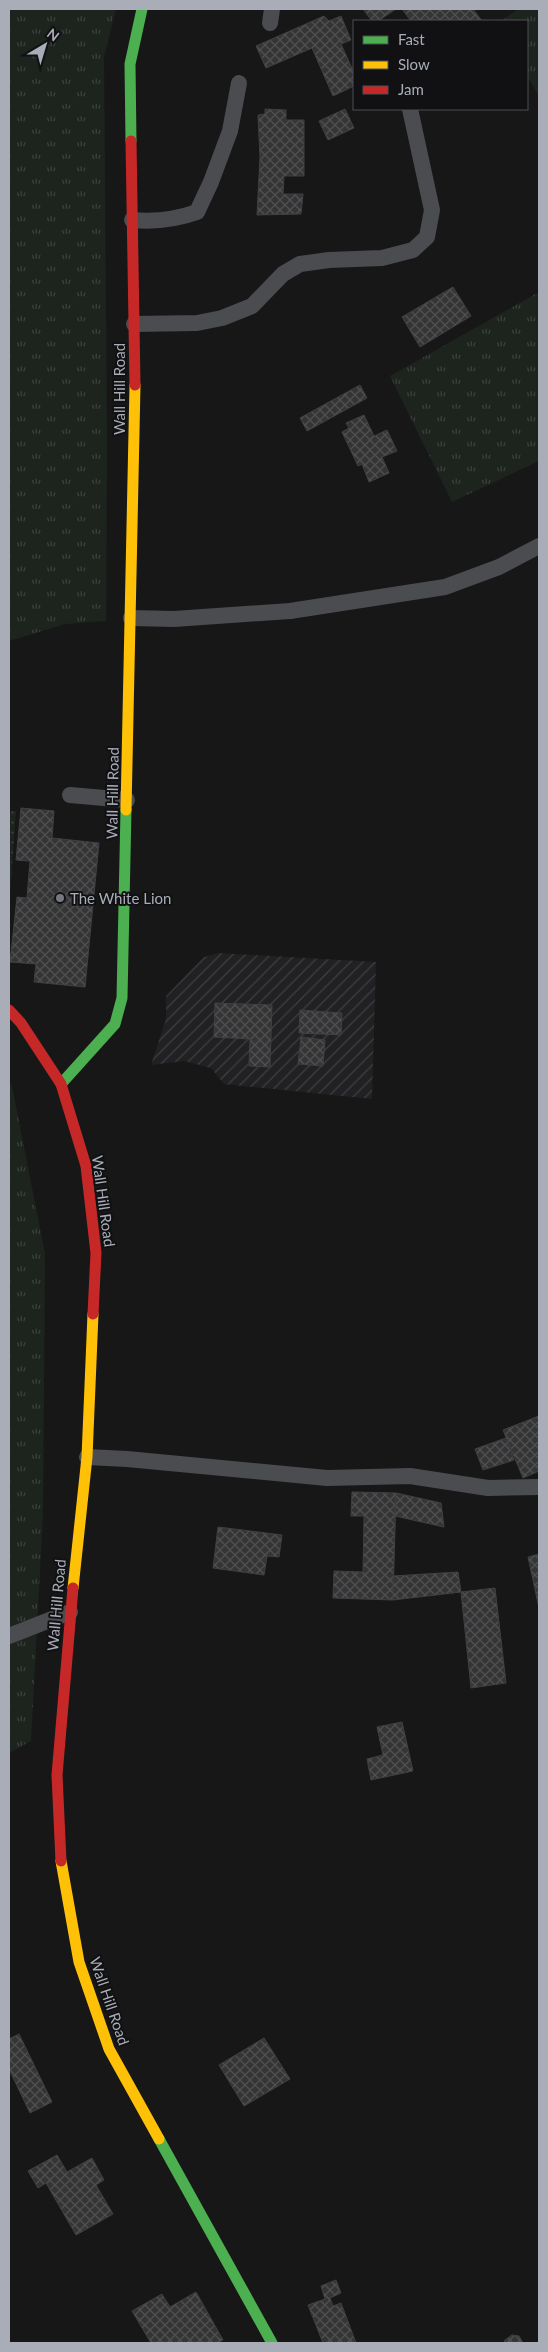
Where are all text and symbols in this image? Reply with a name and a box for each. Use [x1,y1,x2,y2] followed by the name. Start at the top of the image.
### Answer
[20,20,70,70] north arrow
[353,20,528,110] legend
[44,24,63,44] text: N
[398,30,425,48] text: Fast
[398,55,430,73] text: Slow
[398,80,424,98] text: Jam
[110,343,128,435] street label: Wall Hill Road
[102,747,122,839] street label: Wall Hill Road
[70,889,171,907] place label: The White Lion
[54,892,66,904] marker: The White Lion
[89,1154,119,1248] street label: Wall Hill Road
[43,1558,69,1652] street label: Wall Hill Road
[86,1954,134,2048] street label: Wall Hill Road

